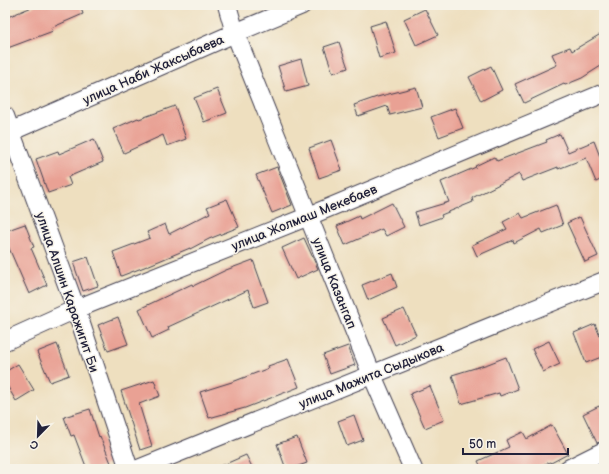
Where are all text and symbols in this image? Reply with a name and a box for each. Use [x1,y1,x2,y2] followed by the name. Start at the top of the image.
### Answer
[80,31,227,108] street label: улица Наби Жаксыбаева
[229,181,380,255] street label: улица Жолмаш Мекебаев
[32,210,102,375] street label: улица Алшин Каражигит Би
[309,235,360,331] street label: улица Казангап
[297,339,446,412] street label: улица Мажита Сыдыкова
[18,416,58,456] north arrow
[463,430,568,456] scale bar
[28,437,40,452] text: С
[469,437,496,452] text: 50 m

